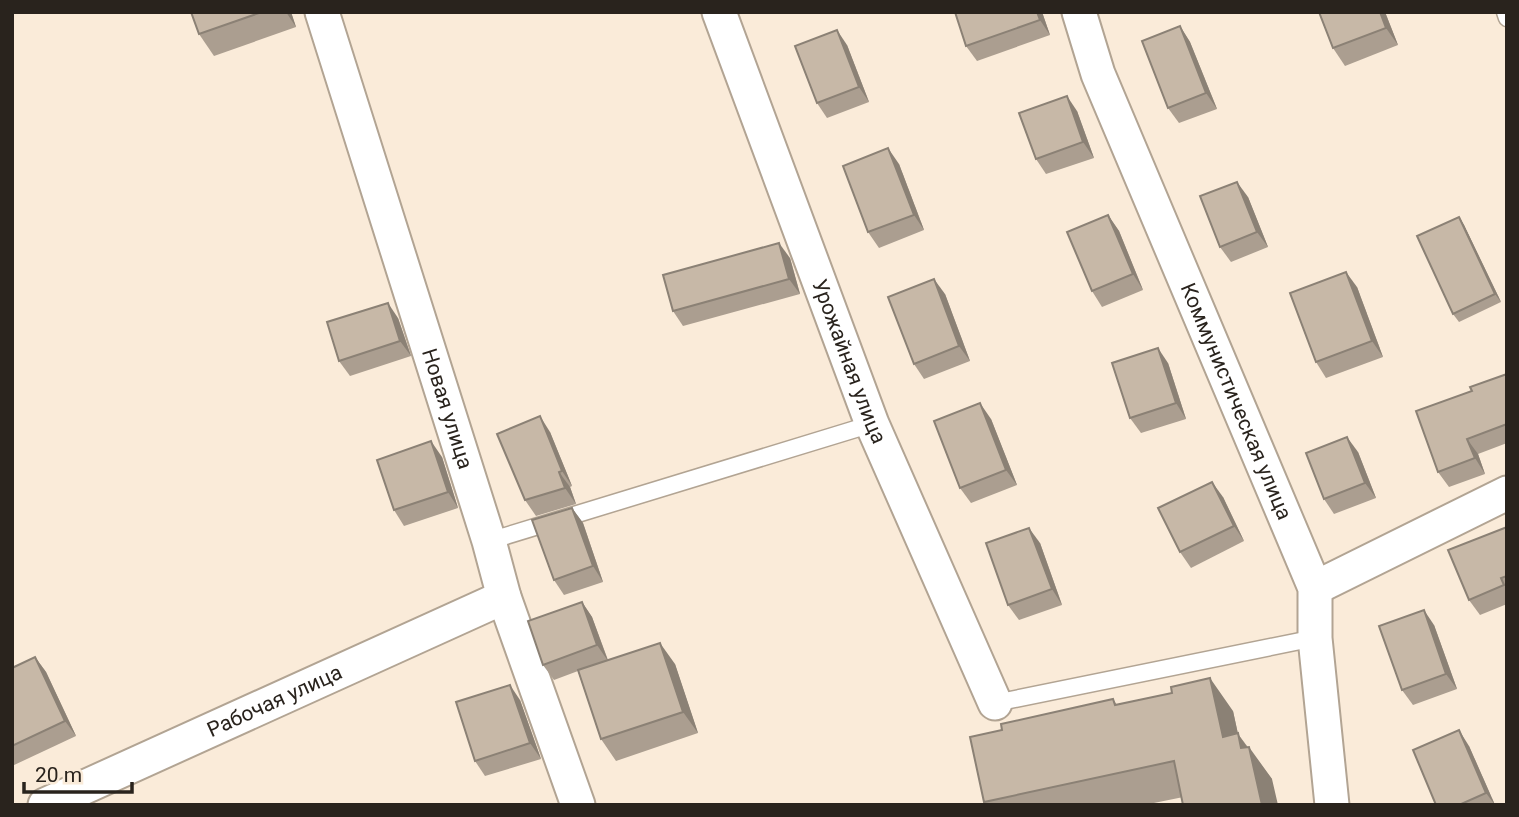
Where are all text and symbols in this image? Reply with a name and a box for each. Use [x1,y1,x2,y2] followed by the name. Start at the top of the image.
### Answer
[807,276,891,447] street label: Урожайная улица
[1176,279,1297,523] street label: Коммунистическая улица
[417,346,477,472] street label: Новая улица
[203,660,346,742] street label: Рабочая улица
[24,750,133,794] scale bar
[35,763,82,787] text: 20 m

